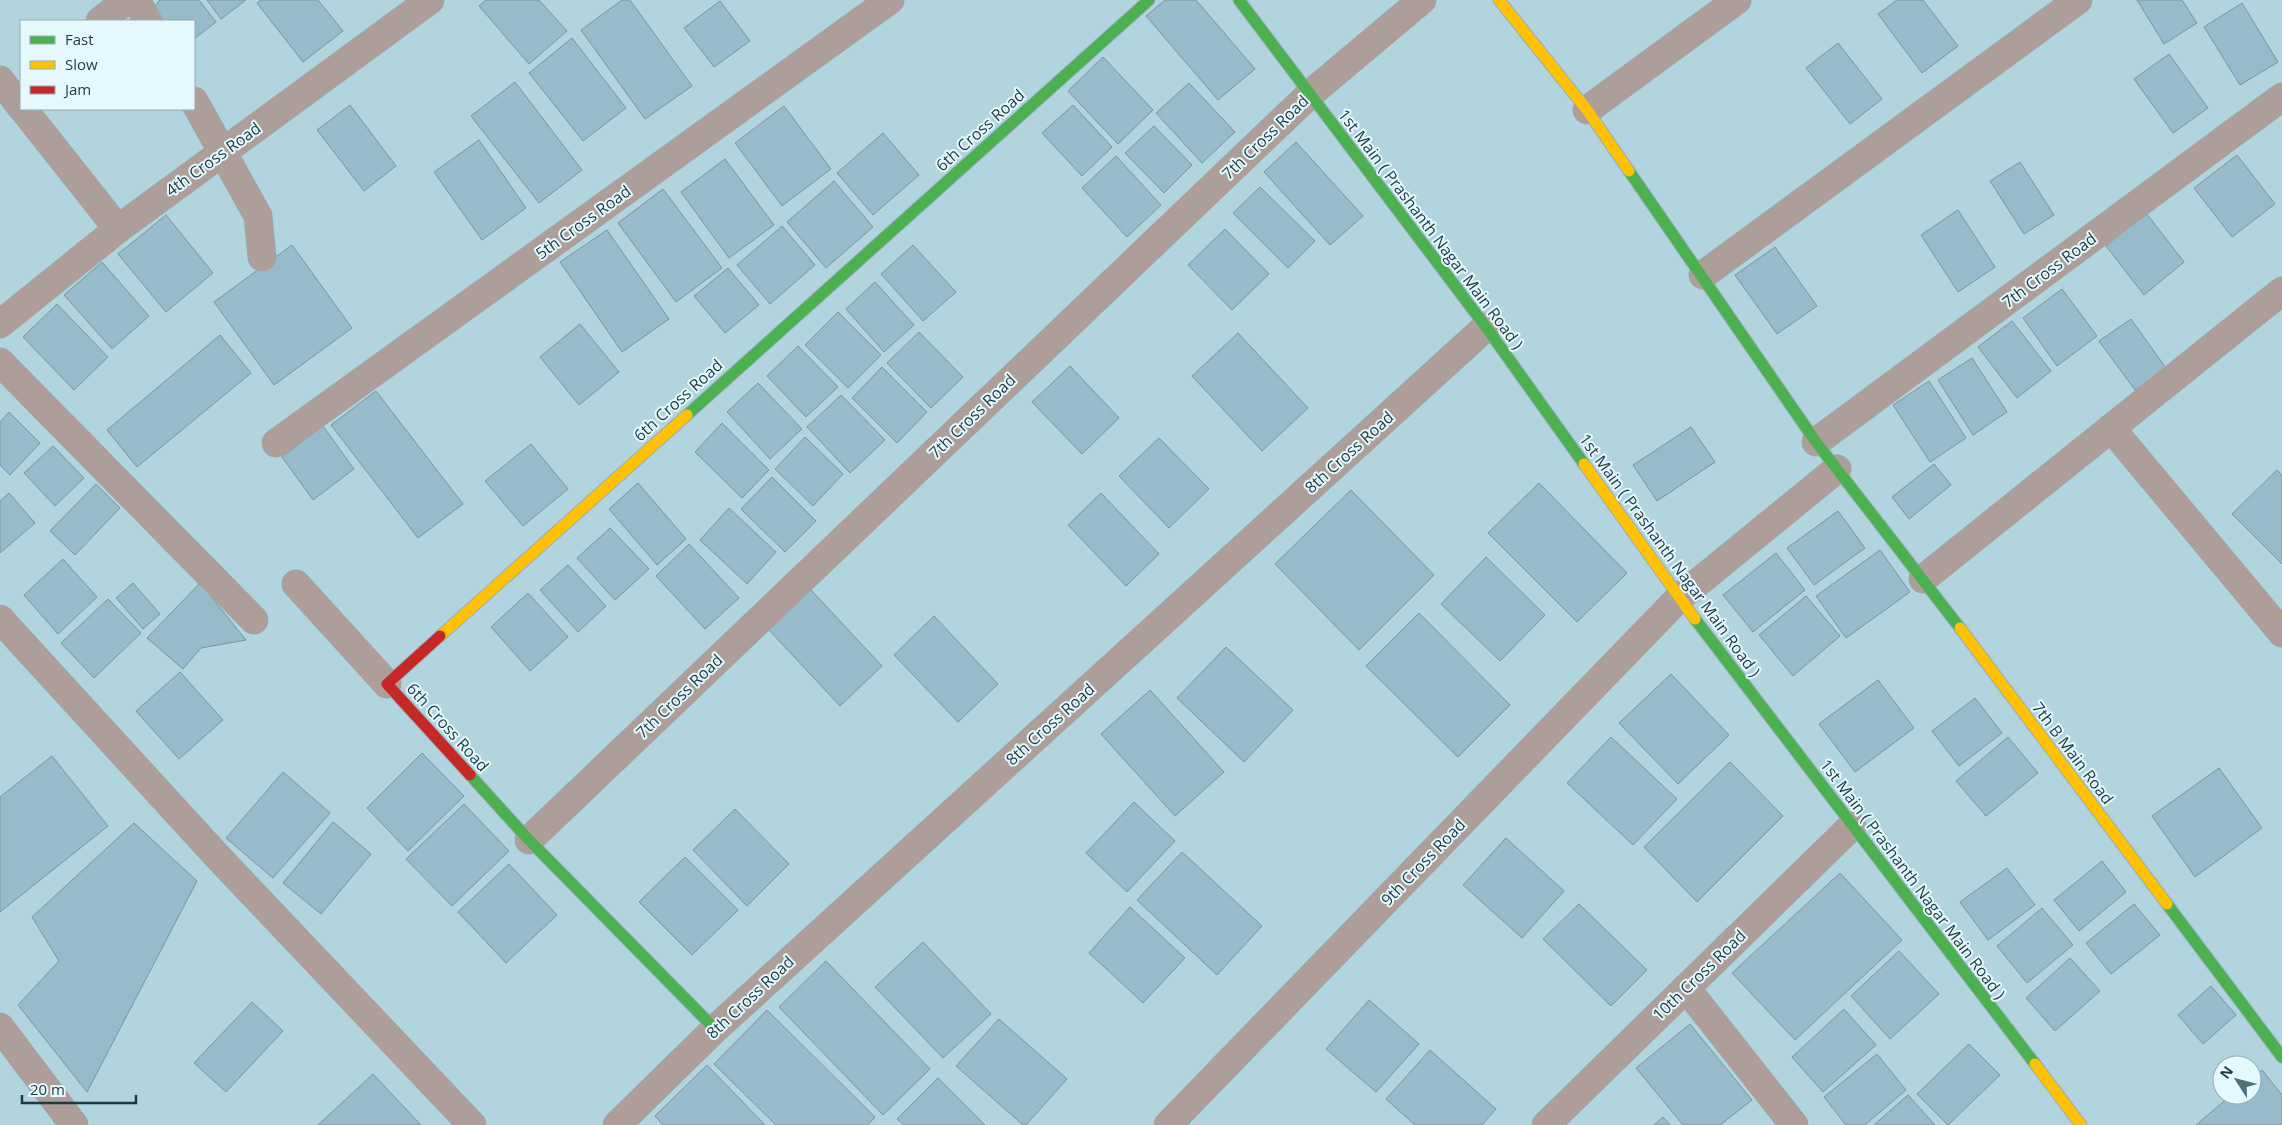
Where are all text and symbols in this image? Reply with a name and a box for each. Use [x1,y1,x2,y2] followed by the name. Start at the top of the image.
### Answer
[20,20,195,110] legend
[65,29,94,49] text: Fast
[65,54,98,74] text: Slow
[63,79,91,99] text: Jam
[931,84,1029,176] street label: 6th Cross Road
[1217,90,1313,184] street label: 7th Cross Road
[1333,104,1529,354] street label: 1st Main ( Prashanth Nagar Main Road )
[161,117,265,201] street label: 4th Cross Road
[531,180,635,264] street label: 5th Cross Road
[1997,227,2101,313] street label: 7th Cross Road
[629,354,727,446] street label: 6th Cross Road
[924,369,1020,463] street label: 7th Cross Road
[1300,406,1398,498] street label: 8th Cross Road
[1574,429,1766,681] street label: 1st Main ( Prashanth Nagar Main Road )
[631,649,727,743] street label: 7th Cross Road
[402,678,494,776] street label: 6th Cross Road
[1001,678,1099,770] street label: 8th Cross Road
[2027,697,2119,809] street label: 7th B Main Road
[1815,754,2011,1004] street label: 1st Main ( Prashanth Nagar Main Road )
[1376,814,1470,910] street label: 9th Cross Road
[1648,925,1750,1025] street label: 10th Cross Road
[701,951,799,1043] street label: 8th Cross Road
[2212,1055,2262,1105] north arrow
[2215,1062,2237,1082] text: N
[22,1072,136,1104] scale bar
[30,1079,65,1099] text: 20 m

